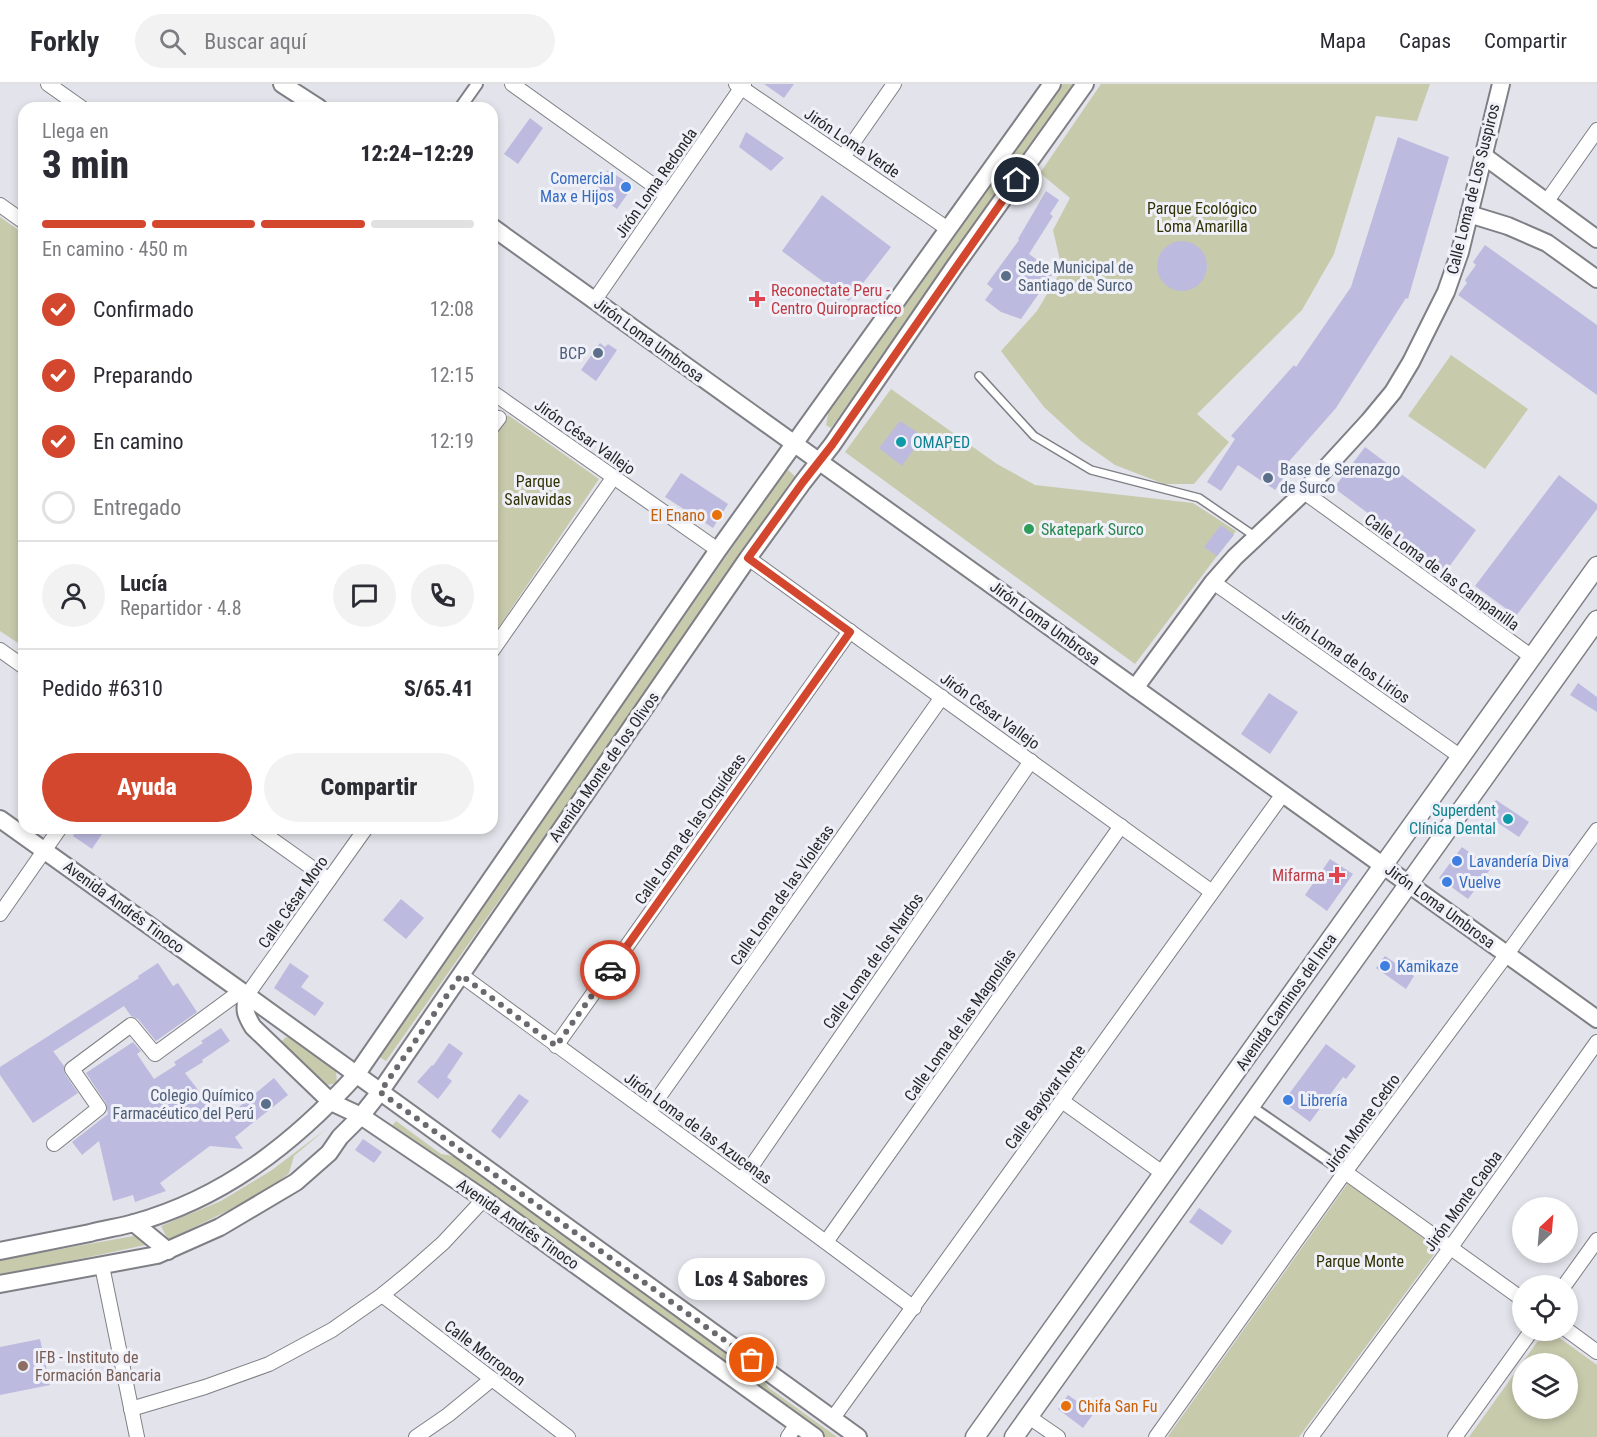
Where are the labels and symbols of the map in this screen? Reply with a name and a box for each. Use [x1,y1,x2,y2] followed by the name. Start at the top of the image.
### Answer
[1443,102,1503,276] street label: Calle Loma de Los Suspiros
[801,104,903,182] street label: Jirón Loma Verde
[611,124,701,242] street label: Jirón Loma Redonda
[991,154,1042,205] pin
[540,169,614,206] place label: Comercial Max e Hijos
[619,180,633,194] marker: Comercial Max e Hijos
[1147,199,1257,236] park label: Parque Ecológico Loma Amarilla
[1018,258,1134,295] place label: Sede Municipal de Santiago de Surco
[999,269,1013,283] marker: Sede Municipal de Santiago de Surco
[771,281,902,318] place label: Reconectate Peru - Centro Quiropractico
[748,290,766,308] marker: Reconectate Peru - Centro Quiropractico
[590,294,708,386] street label: Jirón Loma Umbrosa
[559,344,586,363] place label: BCP
[591,346,605,360] marker: BCP
[531,395,639,479] street label: Jirón César Vallejo
[913,433,970,452] place label: OMAPED
[894,435,908,449] marker: OMAPED
[1280,460,1400,497] place label: Base de Serenazgo de Surco
[1261,471,1275,485] marker: Base de Serenazgo de Surco
[504,472,572,509] park label: Parque Salvavidas
[651,506,705,525] place label: El Enano
[710,508,724,522] marker: El Enano
[1361,510,1523,634] street label: Calle Loma de las Campanilla
[1041,520,1144,539] place label: Skatepark Surco
[1022,522,1036,536] marker: Skatepark Surco
[986,577,1104,669] street label: Jirón Loma Umbrosa
[1278,605,1414,707] street label: Jirón Loma de los Lirios
[937,669,1043,753] street label: Jirón César Vallejo
[545,689,663,845] street label: Avenida Monte de los Olivos
[631,750,749,908] street label: Calle Loma de las Orquídeas
[1409,801,1496,838] place label: Superdent Clínica Dental
[1501,812,1515,826] marker: Superdent Clínica Dental
[726,821,838,969] street label: Calle Loma de las Violetas
[254,852,332,952] street label: Calle César Moro
[1469,852,1569,871] place label: Lavandería Diva
[1450,854,1464,868] marker: Lavandería Diva
[60,857,188,957] street label: Avenida Andrés Tinoco
[1381,860,1499,952] street label: Jirón Loma Umbrosa
[1272,866,1325,885] place label: Mifarma
[1330,868,1344,882] marker: Mifarma
[1459,873,1501,892] place label: Vuelve
[1440,875,1454,889] marker: Vuelve
[819,889,927,1033] street label: Calle Loma de los Nardos
[1232,930,1340,1074] street label: Avenida Caminos del Inca
[580,940,640,1000] courier
[900,945,1020,1105] street label: Calle Loma de las Magnolias
[1397,957,1458,976] place label: Kamikaze
[1378,959,1392,973] marker: Kamikaze
[1001,1041,1089,1153] street label: Calle Bayóvar Norte
[621,1068,775,1188] street label: Jirón Loma de las Azucenas
[1320,1070,1404,1176] street label: Jirón Monte Cedro
[113,1086,254,1123] place label: Colegio Químico Farmacéutico del Perú
[1300,1091,1348,1110] place label: Librería
[1281,1093,1295,1107] marker: Librería
[259,1097,273,1111] marker: Colegio Químico Farmacéutico del Perú
[1420,1147,1506,1255] street label: Jirón Monte Caoba
[453,1175,583,1273] street label: Avenida Andrés Tinoco
[1512,1197,1578,1263] north arrow
[1316,1252,1404,1271] park label: Parque Monte
[678,1258,825,1300] callout: Los 4 Sabores
[441,1316,529,1390] street label: Calle Morropon
[726,1334,777,1385] pin
[35,1348,161,1385] place label: IFB - Instituto de Formación Bancaria
[16,1359,30,1373] marker: IFB - Instituto de Formación Bancaria
[1078,1397,1158,1416] place label: Chifa San Fu
[1059,1399,1073,1413] marker: Chifa San Fu

